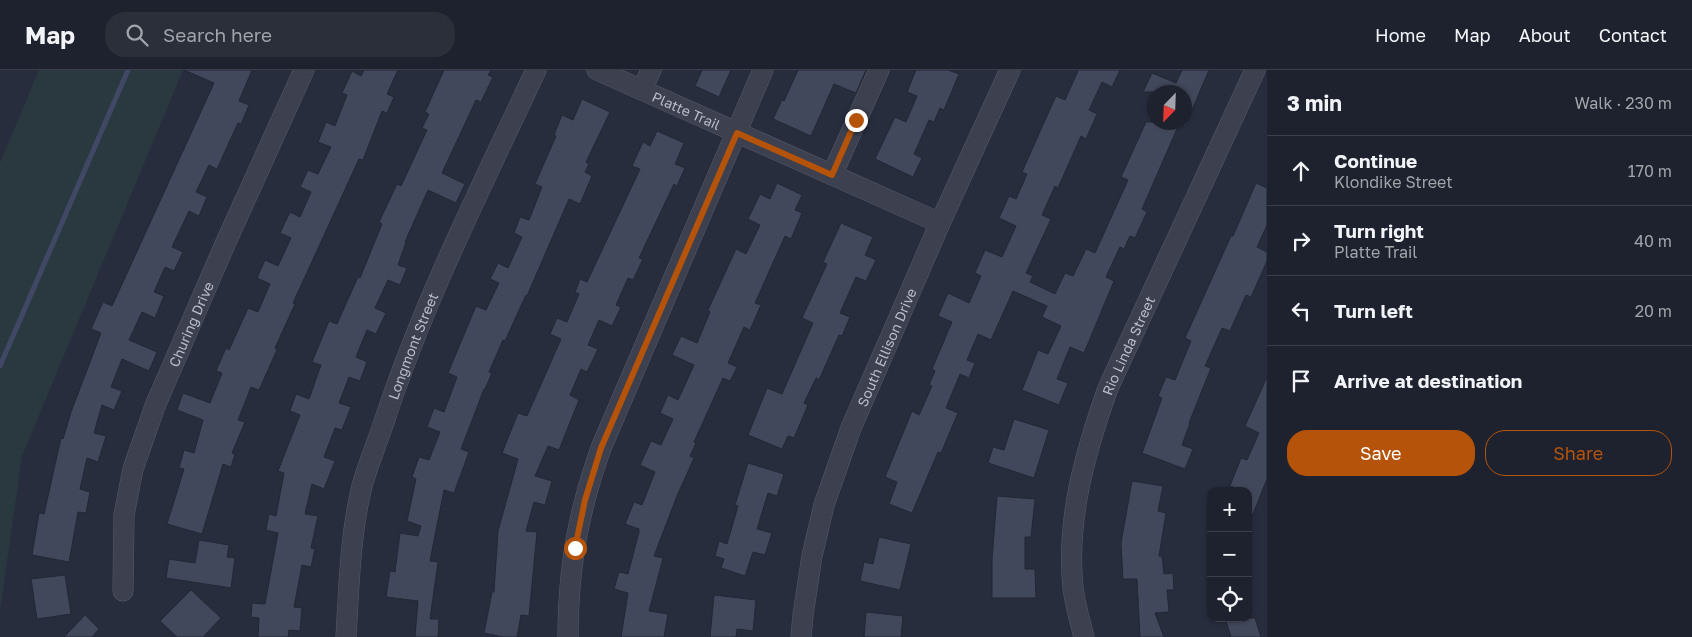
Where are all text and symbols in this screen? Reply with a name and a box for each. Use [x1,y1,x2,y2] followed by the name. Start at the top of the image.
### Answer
[105,12,455,57] search box
[25,20,75,49] text: Map
[123,21,151,49] icon: search
[163,23,272,46] text: Search here
[1375,24,1426,46] text: Home
[1454,24,1491,46] text: Map
[1519,24,1571,46] text: About
[1599,24,1667,46] text: Contact
[1147,85,1192,130] north arrow
[650,87,723,133] street label: Platte Trail
[1287,90,1342,116] text: 3 min
[1575,93,1672,113] text: Walk · 230 m
[845,109,868,132] route end
[1334,149,1417,172] text: Continue
[1287,157,1315,185] icon: ahead
[1628,161,1672,181] text: 170 m
[1334,172,1453,192] text: Klondike Street
[1334,219,1424,242] text: Turn right
[1287,227,1315,255] icon: right
[1634,231,1672,251] text: 40 m
[1334,242,1417,262] text: Platte Trail
[165,279,216,369] street label: Churing Drive
[853,285,919,409] street label: South Ellison Drive
[384,290,441,402] street label: Longmont Street
[1098,293,1158,397] street label: Rio Linda Street
[1287,297,1315,325] icon: left
[1334,299,1413,322] text: Turn left
[1635,301,1672,321] text: 20 m
[1287,367,1315,395] icon: arrive
[1334,369,1522,392] text: Arrive at destination
[1287,430,1475,476] button: Save
[1485,430,1672,476] button: Share
[1207,487,1252,622] map controls
[1207,487,1252,532] button: +
[1207,532,1252,577] button: −
[564,537,587,560] route start
[1207,577,1252,622] button: locate

